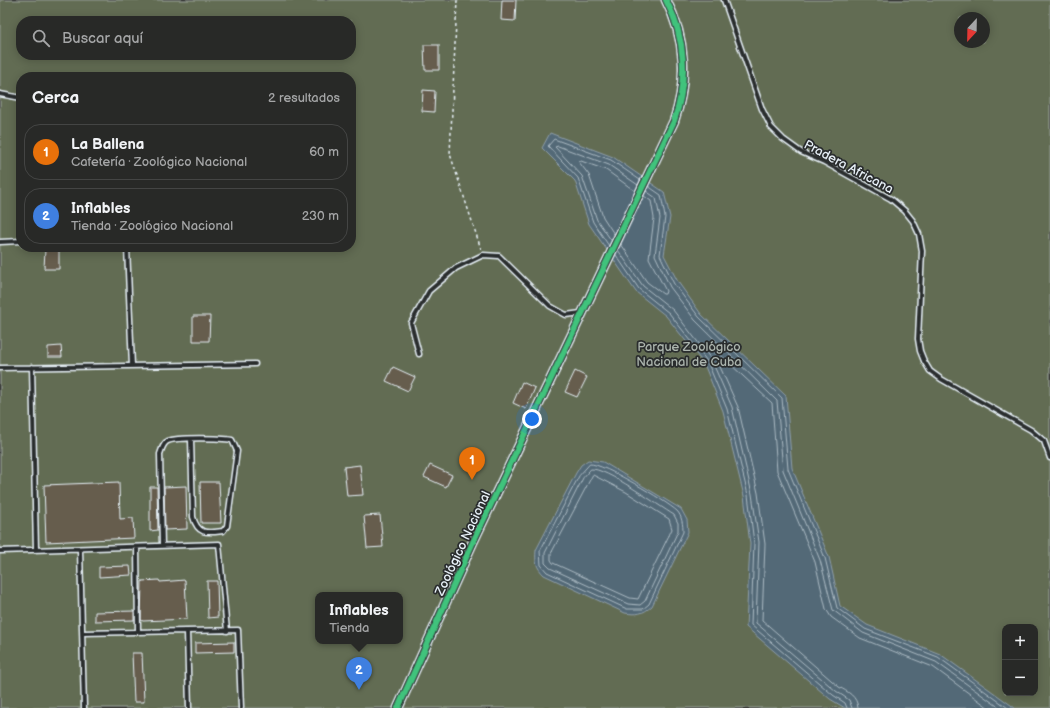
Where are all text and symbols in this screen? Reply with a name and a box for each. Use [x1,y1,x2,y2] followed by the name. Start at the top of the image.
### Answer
[954,12,990,48] north arrow
[16,16,356,60] search box
[30,27,52,49] icon: search
[62,29,143,48] text: Buscar aquí
[32,88,79,108] text: Cerca
[268,90,340,106] text: 2 resultados
[71,135,144,154] text: La Ballena
[801,137,896,197] street label: Pradera Africana
[43,144,49,160] text: 1
[309,144,339,160] text: 60 m
[71,154,247,170] text: Cafetería · Zoológico Nacional
[71,199,130,218] text: Inflables
[42,208,50,224] text: 2
[302,208,339,224] text: 230 m
[71,218,233,234] text: Tienda · Zoológico Nacional
[636,339,742,370] park label: Parque Zoológico Nacional de Cuba
[522,409,542,429] your location
[459,447,485,480] pin: 1
[431,489,494,599] street label: Zoológico Nacional
[315,592,403,644] popup
[329,601,389,620] text: Inflables
[329,620,369,636] text: Tienda
[1002,624,1038,696] map controls
[1002,624,1038,660] button: +
[346,657,372,690] pin: 2
[1002,660,1038,696] button: −

